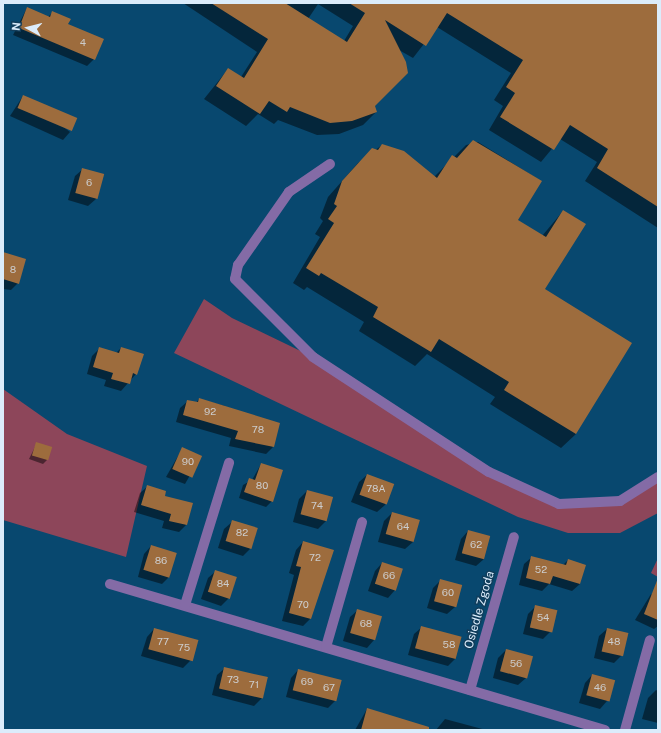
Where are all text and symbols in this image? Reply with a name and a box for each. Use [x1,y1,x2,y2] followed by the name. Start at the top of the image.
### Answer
[8,8,48,48] north arrow
[10,22,23,32] text: N
[80,37,86,49] house number: 4
[86,177,92,189] house number: 6
[10,264,16,276] house number: 8
[204,406,216,418] house number: 92
[252,424,264,436] house number: 78
[182,456,194,468] house number: 90
[256,480,268,492] house number: 80
[366,483,386,495] house number: 78A
[311,500,323,512] house number: 74
[397,521,409,533] house number: 64
[236,527,248,539] house number: 82
[470,539,482,551] house number: 62
[309,552,321,564] house number: 72
[155,555,167,567] house number: 86
[535,564,547,576] house number: 52
[462,569,498,651] street label: Osiedle Zgoda
[383,570,395,582] house number: 66
[217,578,229,590] house number: 84
[442,587,454,599] house number: 60
[297,599,309,611] house number: 70
[537,612,549,624] house number: 54
[360,618,372,630] house number: 68
[157,636,169,648] house number: 77
[608,636,620,648] house number: 48
[443,639,455,651] house number: 58
[178,642,190,654] house number: 75
[510,658,522,670] house number: 56
[227,674,239,686] house number: 73
[301,676,313,688] house number: 69
[249,679,259,691] house number: 71
[323,682,335,694] house number: 67
[594,682,606,694] house number: 46

